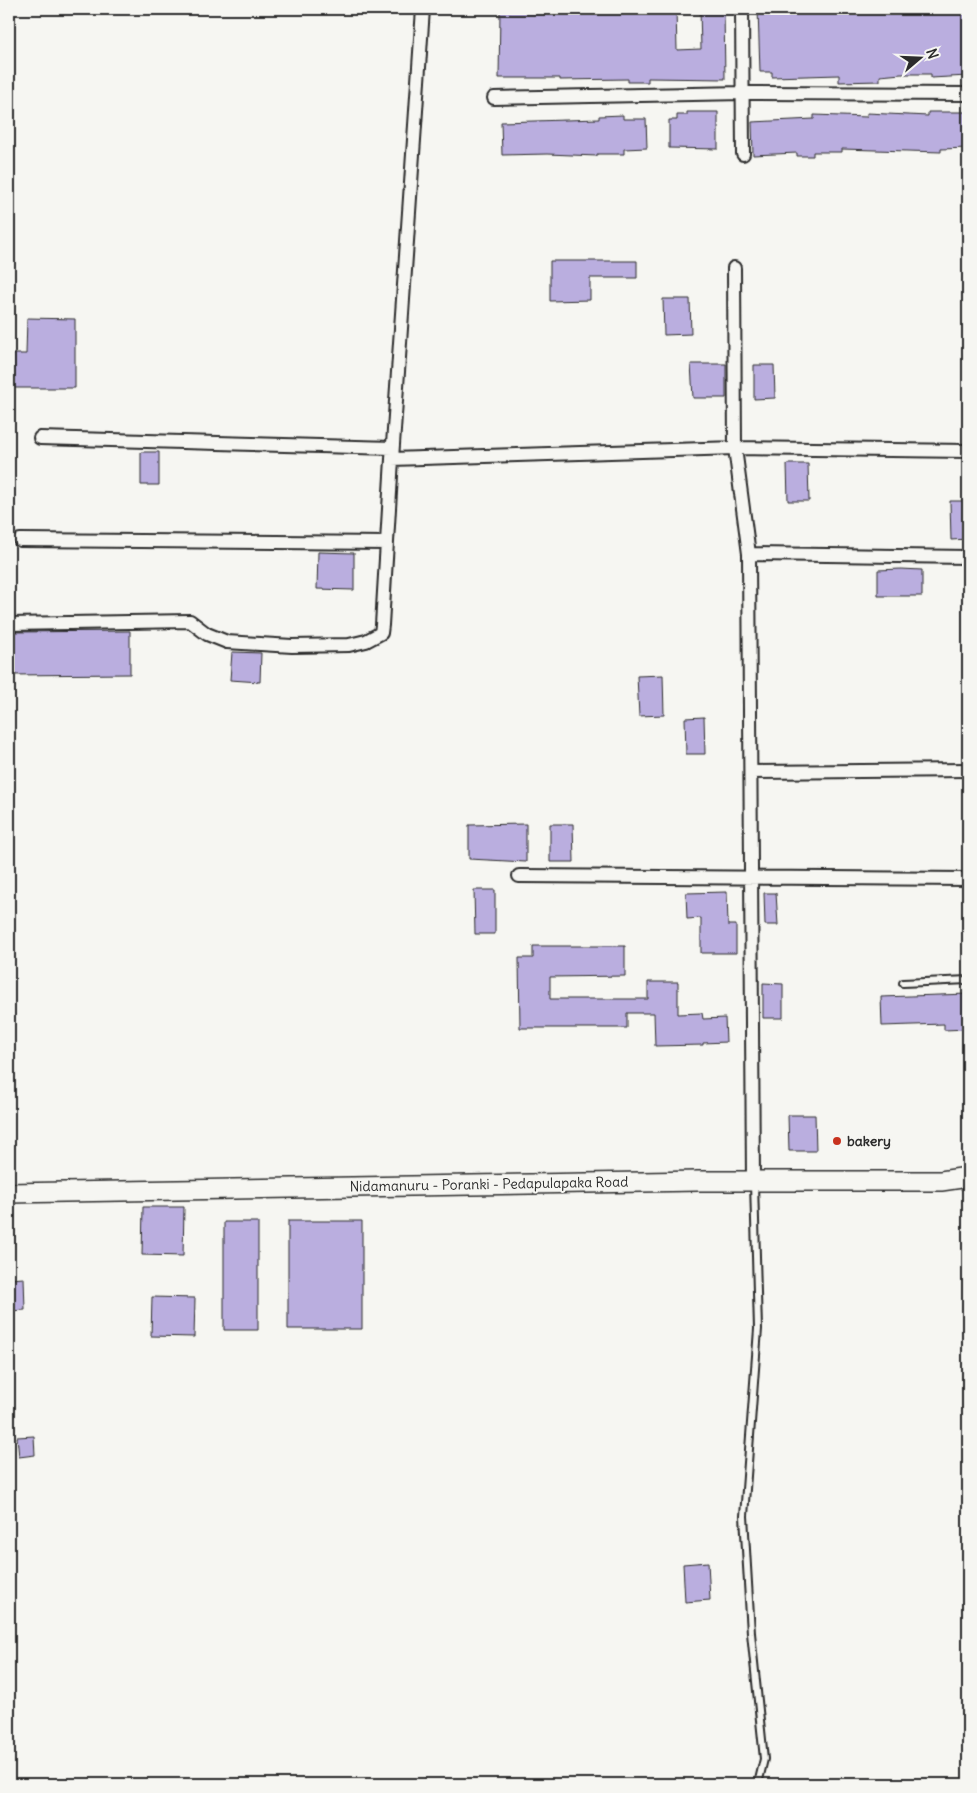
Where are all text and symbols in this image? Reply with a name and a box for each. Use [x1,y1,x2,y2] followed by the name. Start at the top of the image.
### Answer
[894,32,944,82] north arrow
[922,46,942,61] text: N
[847,1132,891,1150] place label: bakery
[831,1135,843,1147] marker: bakery
[350,1173,628,1195] street label: Nidamanuru - Poranki - Pedapulapaka Road

